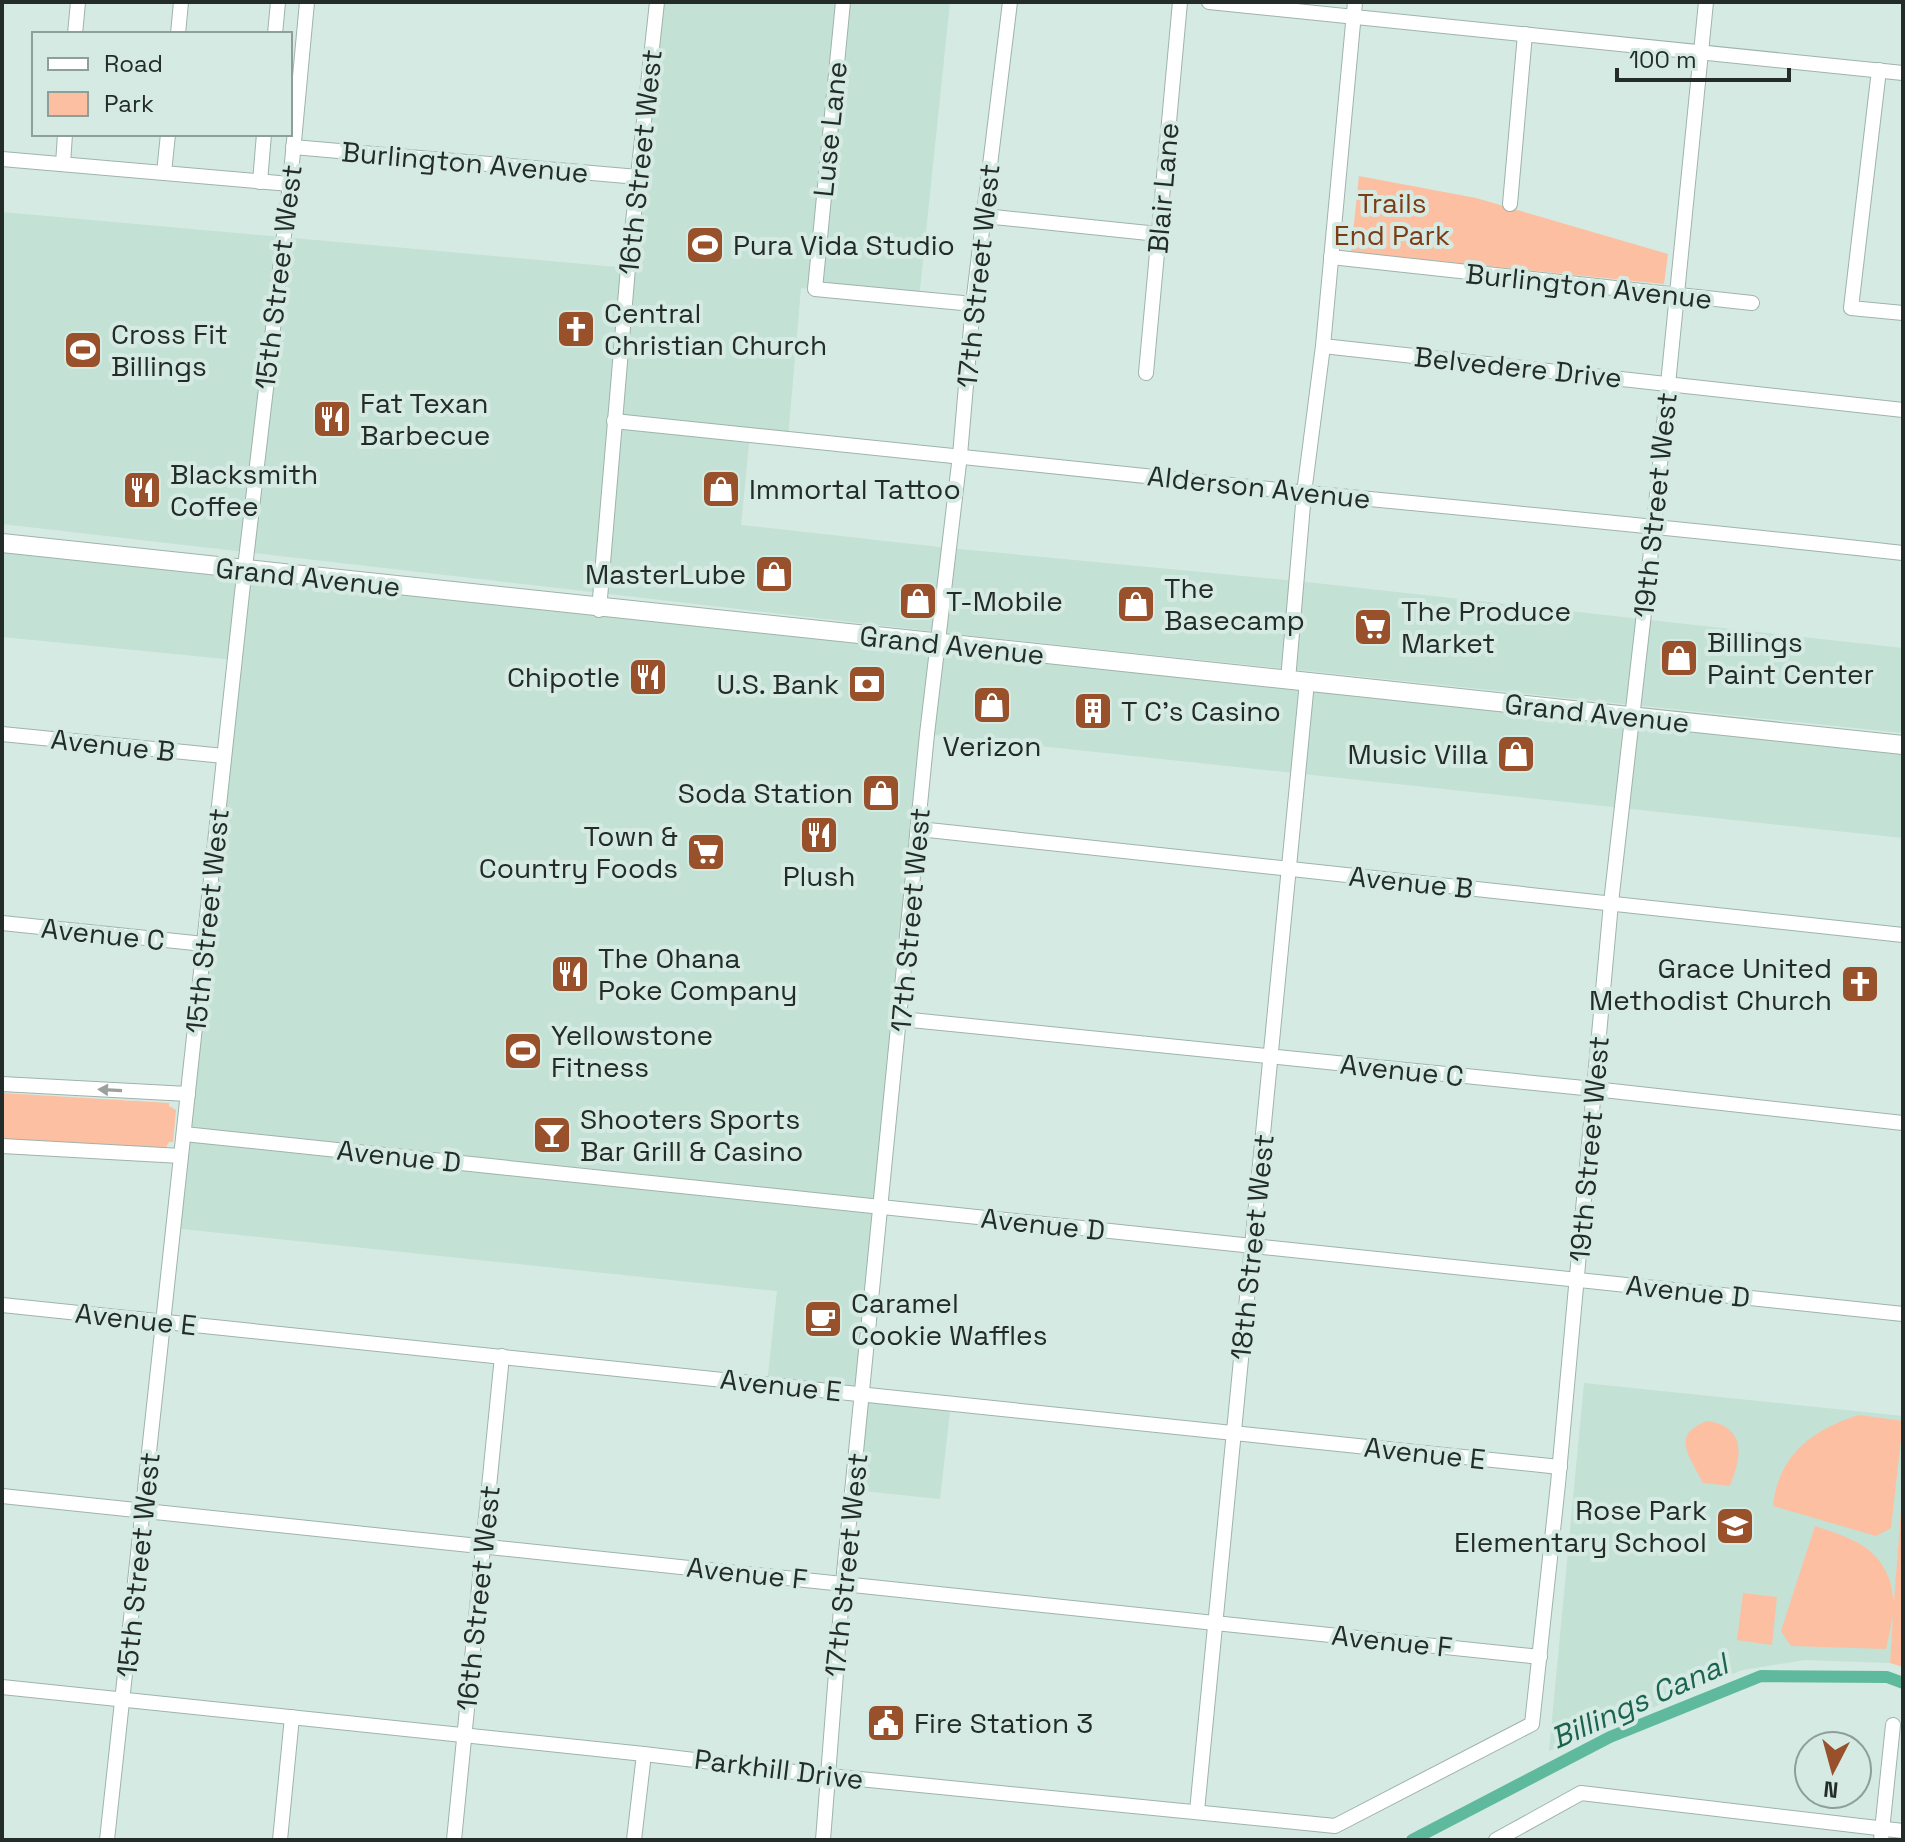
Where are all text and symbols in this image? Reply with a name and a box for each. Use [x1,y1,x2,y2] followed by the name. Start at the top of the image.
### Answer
[32,32,292,136] legend
[1617,32,1789,82] scale bar
[1629,44,1697,75] text: 100 m
[610,47,670,277] street label: 16th Street West
[104,48,163,79] text: Road
[805,60,855,198] street label: Luse Lane
[104,88,154,119] text: Park
[1139,121,1187,255] street label: Blair Lane
[340,133,590,191] street label: Burlington Avenue
[948,162,1008,390] street label: 17th Street West
[246,163,310,391] street label: 15th Street West
[1334,185,1450,253] park label: Trails End Park
[684,224,726,266] sports icon: Pura Vida Studio
[733,227,955,263] place label: Pura Vida Studio
[1464,255,1714,317] street label: Burlington Avenue
[604,295,827,363] place label: Central Christian Church
[555,308,597,350] church icon: Central Christian Church
[111,316,228,384] place label: Cross Fit Billings
[62,329,104,371] sports icon: Cross Fit Billings
[1412,338,1624,396] street label: Belvedere Drive
[360,385,490,453] place label: Fat Texan Barbecue
[1625,390,1685,620] street label: 19th Street West
[311,398,353,440] restaurant icon: Fat Texan Barbecue
[170,456,318,524] place label: Blacksmith Coffee
[1146,457,1372,517] street label: Alderson Avenue
[700,468,742,510] shop icon: Immortal Tattoo
[121,469,163,511] restaurant icon: Blacksmith Coffee
[749,471,961,507] place label: Immortal Tattoo
[214,549,402,605] street label: Grand Avenue
[753,553,795,595] shop icon: MasterLube
[585,556,746,592] place label: MasterLube
[1164,570,1305,638] place label: The Basecamp
[897,580,939,622] shop icon: T-Mobile
[946,583,1063,619] place label: T-Mobile
[1115,583,1157,625] shop icon: The Basecamp
[1401,593,1571,661] place label: The Produce Market
[1352,606,1394,648] supermarket icon: The Produce Market
[858,617,1046,673] street label: Grand Avenue
[1707,624,1874,692] place label: Billings Paint Center
[1658,637,1700,679] shop icon: Billings Paint Center
[627,656,669,698] restaurant icon: Chipotle
[507,659,620,695] place label: Chipotle
[846,663,888,705] bank icon: U.S. Bank
[716,666,839,702] place label: U.S. Bank
[971,684,1013,726] shop icon: Verizon
[1503,685,1691,741] street label: Grand Avenue
[1072,690,1114,732] building icon: T C's Casino
[1121,693,1281,729] place label: T C's Casino
[49,721,177,769] street label: Avenue B
[943,728,1041,764] place label: Verizon
[1495,733,1537,775] shop icon: Music Villa
[1347,736,1488,772] place label: Music Villa
[860,772,902,814] shop icon: Soda Station
[678,775,853,811] place label: Soda Station
[882,806,938,1034] street label: 17th Street West
[177,807,237,1035] street label: 15th Street West
[798,814,840,856] restaurant icon: Plush
[479,818,678,886] place label: Town & Country Foods
[685,831,727,873] supermarket icon: Town & Country Foods
[783,858,855,894] place label: Plush
[1347,858,1475,906] street label: Avenue B
[39,910,167,958] street label: Avenue C
[598,940,797,1008] place label: The Ohana Poke Company
[1589,950,1832,1018] place label: Grace United Methodist Church
[549,953,591,995] restaurant icon: The Ohana Poke Company
[1839,963,1881,1005] church icon: Grace United Methodist Church
[551,1017,713,1085] place label: Yellowstone Fitness
[502,1030,544,1072] sports icon: Yellowstone Fitness
[1561,1035,1617,1263] street label: 19th Street West
[1338,1046,1466,1094] street label: Avenue C
[97,1083,122,1096] one-way arrow
[580,1101,803,1169] place label: Shooters Sports Bar Grill & Casino
[531,1114,573,1156] bar icon: Shooters Sports Bar Grill & Casino
[335,1132,463,1180] street label: Avenue D
[1222,1132,1282,1362] street label: 18th Street West
[979,1200,1107,1248] street label: Avenue D
[1624,1267,1752,1315] street label: Avenue D
[851,1285,1047,1353] place label: Caramel Cookie Waffles
[74,1295,198,1343] street label: Avenue E
[802,1298,844,1340] cafe icon: Caramel Cookie Waffles
[719,1361,843,1409] street label: Avenue E
[1363,1429,1487,1477] street label: Avenue E
[108,1451,168,1679] street label: 15th Street West
[816,1451,876,1679] street label: 17th Street West
[448,1483,508,1713] street label: 16th Street West
[1454,1492,1707,1560] place label: Rose Park Elementary School
[1714,1505,1756,1547] school or university icon: Rose Park Elementary School
[685,1549,809,1597] street label: Avenue F
[1330,1617,1454,1665] street label: Avenue F
[1544,1643,1737,1757] water label: Billings Canal
[865,1702,907,1744] public building icon: Fire Station 3
[914,1705,1093,1741] place label: Fire Station 3
[1793,1730,1873,1810] north arrow
[692,1741,866,1797] street label: Parkhill Drive
[1822,1775,1840,1805] text: N

